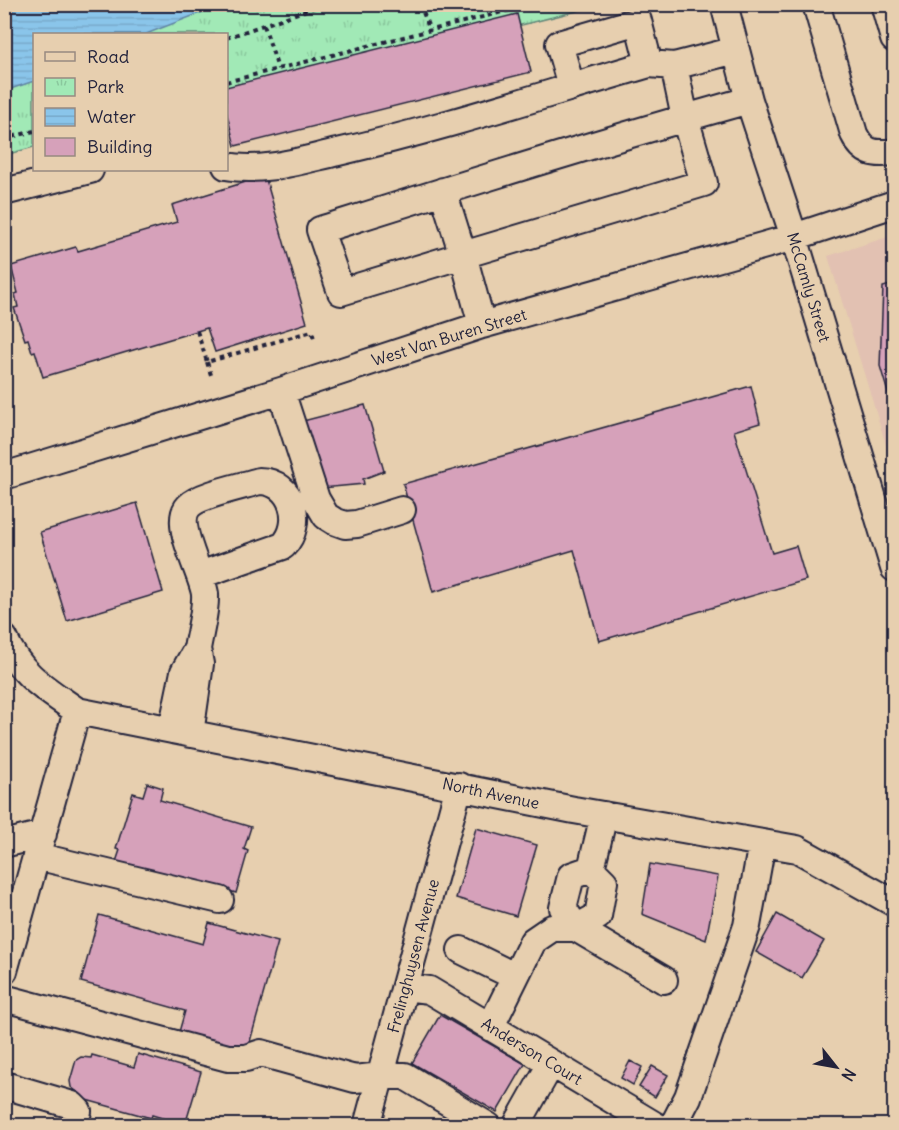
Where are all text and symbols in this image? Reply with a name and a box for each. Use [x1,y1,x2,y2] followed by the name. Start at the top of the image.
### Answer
[33,33,228,171] legend
[87,45,130,68] text: Road
[87,75,124,98] text: Park
[87,105,137,128] text: Water
[87,135,152,158] text: Building
[783,230,835,345] street label: McCamly Street
[369,304,529,370] street label: West Van Buren Street
[441,773,541,813] street label: North Avenue
[383,877,443,1035] street label: Frelinghuysen Avenue
[478,1013,587,1089] street label: Anderson Court
[806,1037,866,1097] north arrow
[837,1065,860,1085] text: N

